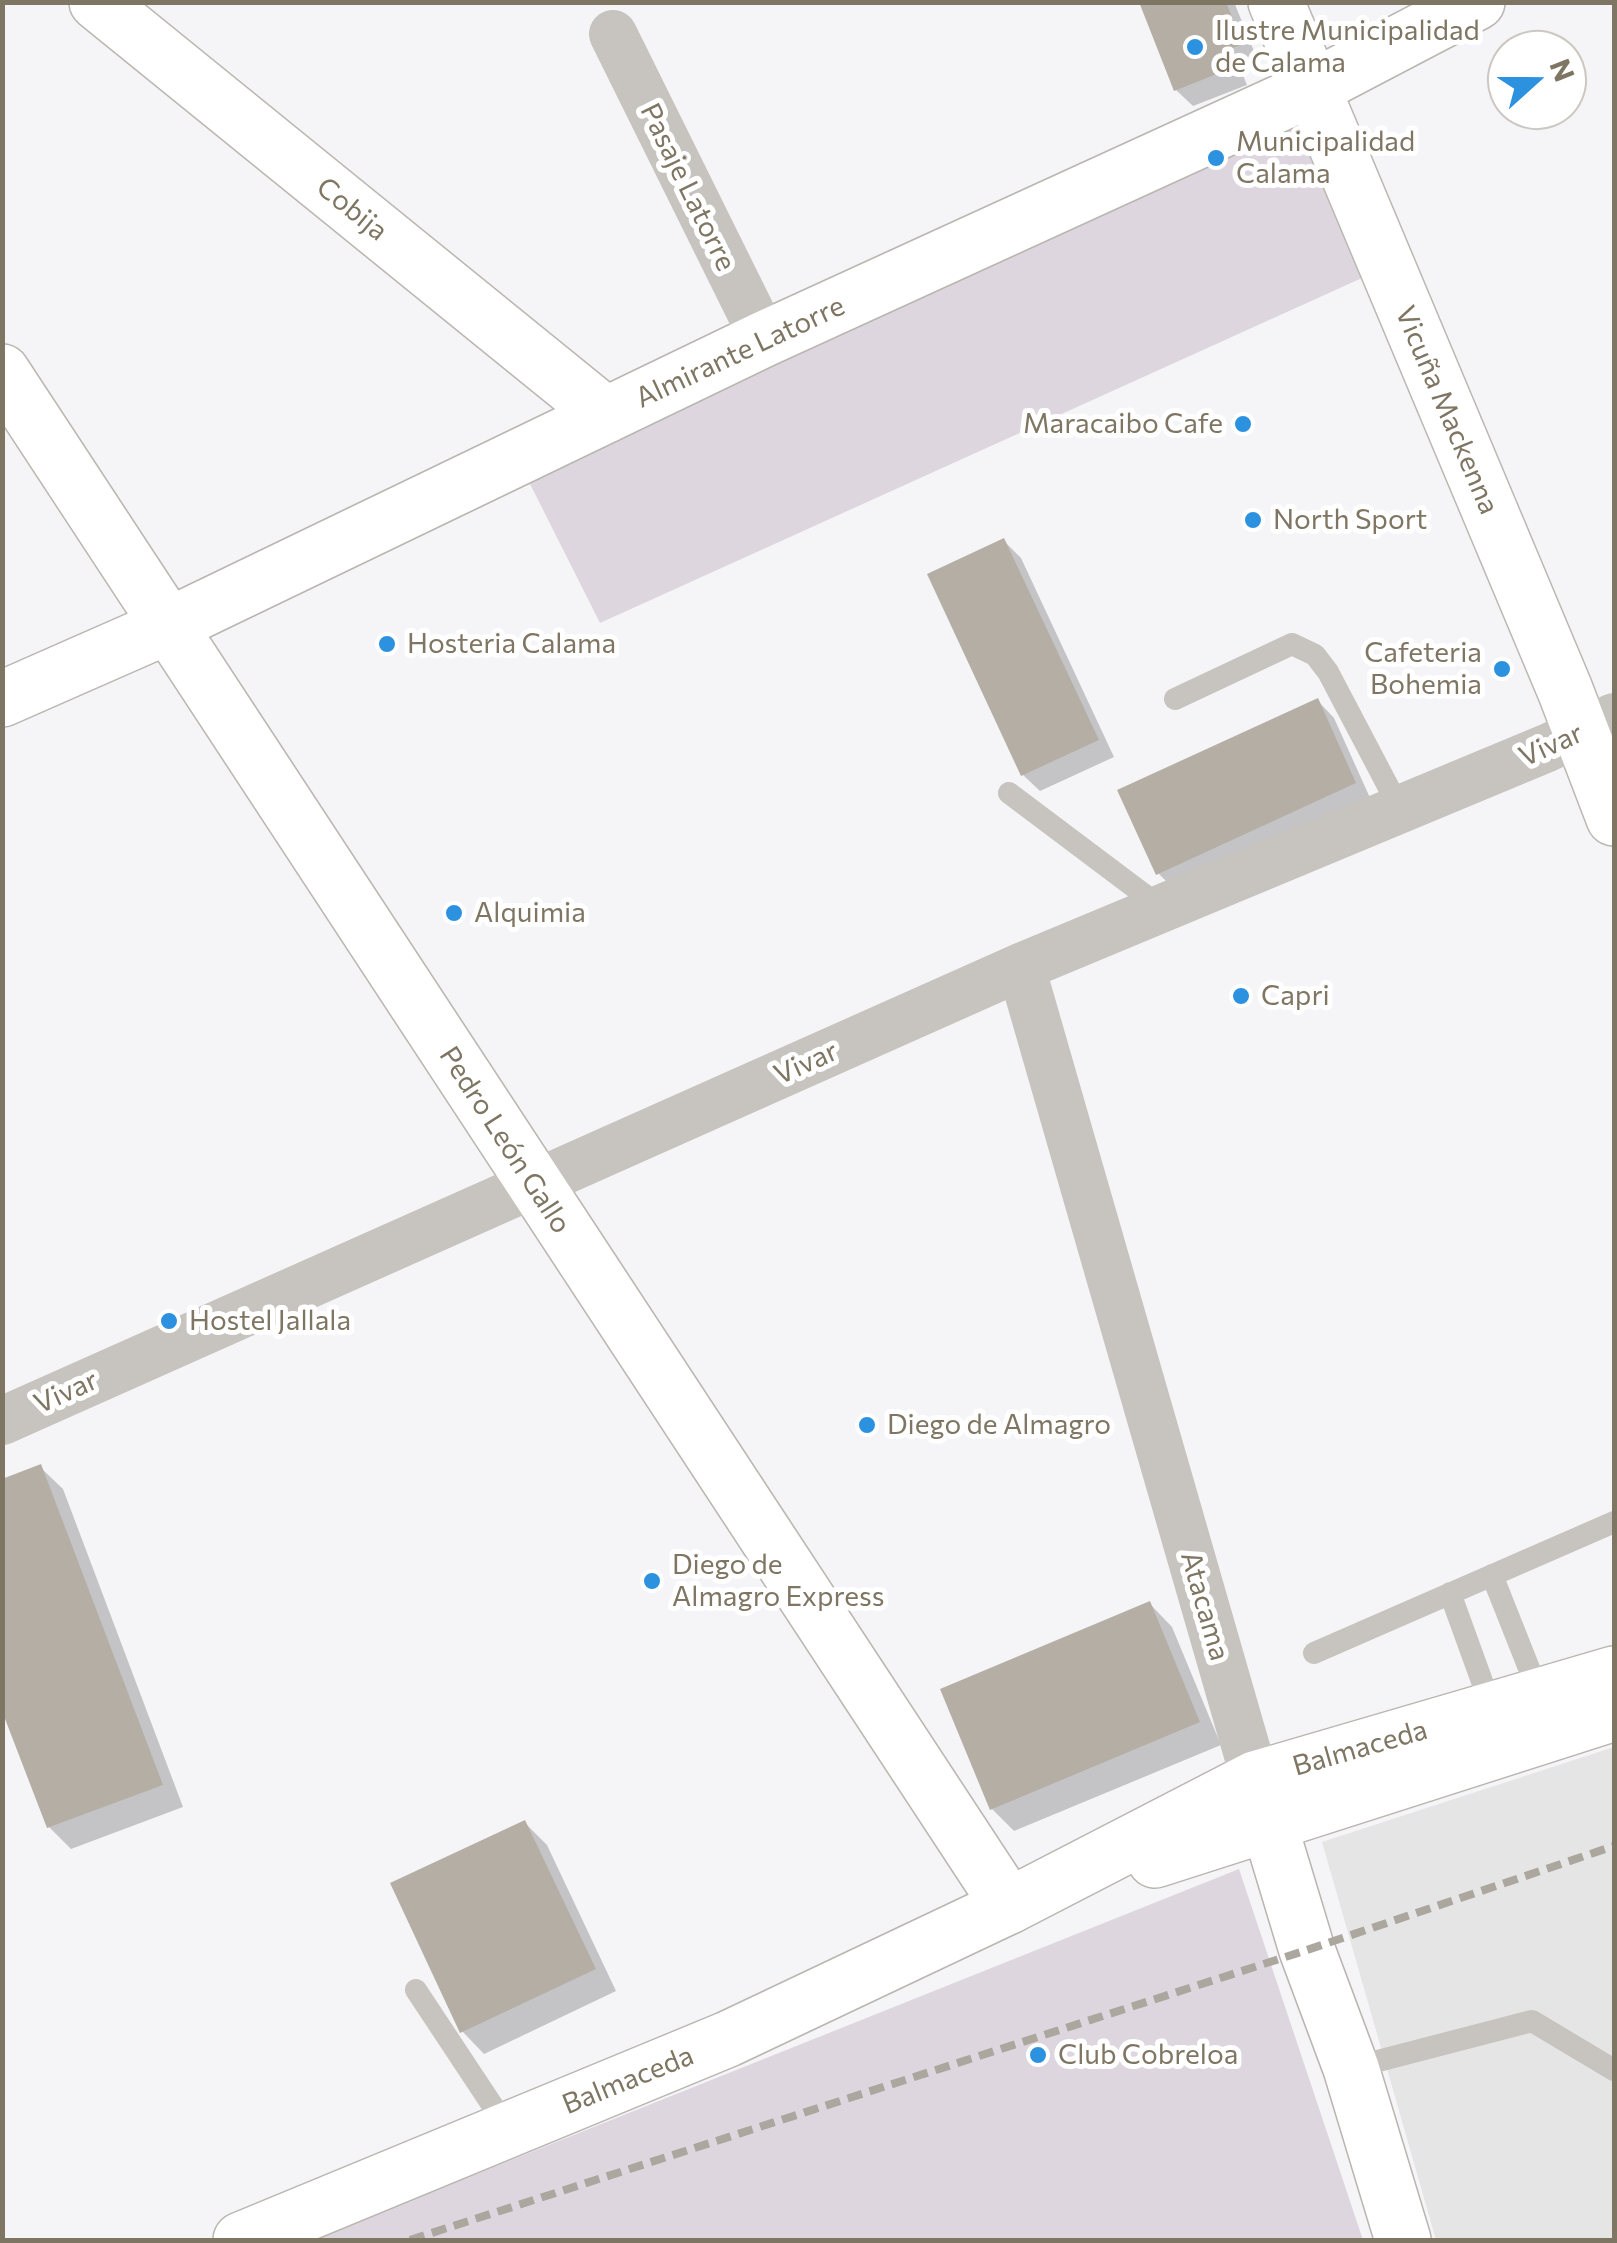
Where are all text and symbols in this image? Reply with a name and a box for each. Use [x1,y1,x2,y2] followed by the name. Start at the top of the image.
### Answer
[1215,14,1480,80] place label: Ilustre Municipalidad de Calama
[1487,30,1587,130] north arrow
[1184,36,1206,58] marker: Ilustre Municipalidad de Calama
[1544,54,1583,86] text: N
[633,98,743,276] street label: Pasaje Latorre
[1236,125,1415,191] place label: Municipalidad Calama
[1205,147,1227,169] marker: Municipalidad Calama
[310,170,394,248] street label: Cobija
[630,289,850,415] street label: Almirante Latorre
[1388,301,1506,519] street label: Vicuña Mackenna
[1023,407,1223,441] place label: Maracaibo Cafe
[1232,413,1254,435] marker: Maracaibo Cafe
[1273,503,1427,537] place label: North Sport
[1242,509,1264,531] marker: North Sport
[407,627,616,661] place label: Hosteria Calama
[376,633,398,655] marker: Hosteria Calama
[1364,636,1482,702] place label: Cafeteria Bohemia
[1491,658,1513,680] marker: Cafeteria Bohemia
[1514,716,1588,774] street label: Vivar
[474,896,586,930] place label: Alquimia
[443,902,465,924] marker: Alquimia
[1261,979,1330,1013] place label: Capri
[1230,985,1252,1007] marker: Capri
[769,1034,843,1092] street label: Vivar
[432,1040,578,1240] street label: Pedro León Gallo
[189,1304,351,1338] place label: Hostel Jallala
[158,1310,180,1332] marker: Hostel Jallala
[29,1363,103,1421] street label: Vivar
[887,1408,1111,1442] place label: Diego de Almagro
[856,1414,878,1436] marker: Diego de Almagro
[672,1548,884,1614] place label: Diego de Almagro Express
[1173,1548,1237,1664] street label: Atacama
[641,1570,663,1592] marker: Diego de Almagro Express
[1289,1713,1431,1783] street label: Balmaceda
[1058,2038,1238,2072] place label: Club Cobreloa
[558,2039,698,2121] street label: Balmaceda
[1027,2044,1049,2066] marker: Club Cobreloa

